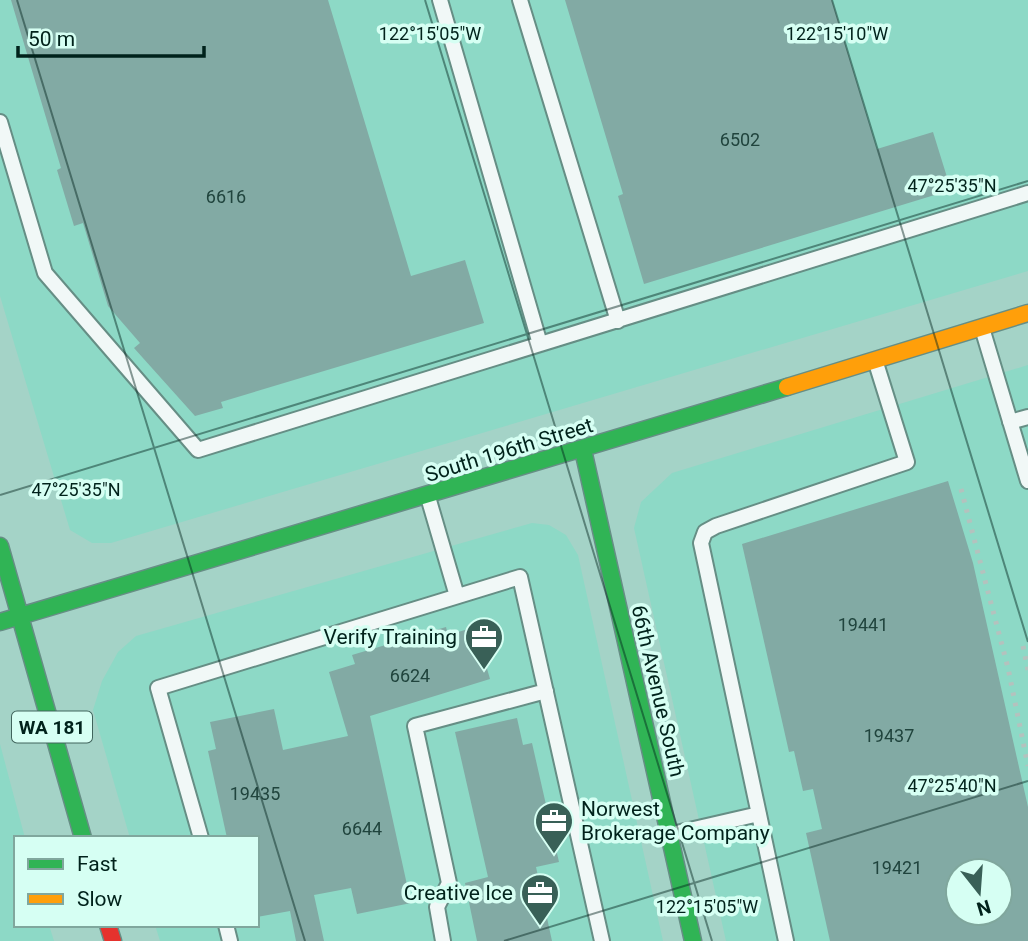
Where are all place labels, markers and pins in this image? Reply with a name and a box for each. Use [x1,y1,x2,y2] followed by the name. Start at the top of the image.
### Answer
[463,616,505,671] office icon: Verify Training
[324,625,457,649] place label: Verify Training
[581,797,770,845] place label: Norwest Brokerage Company
[533,800,575,855] office icon: Norwest Brokerage Company
[519,872,561,927] office icon: Creative Ice
[404,881,513,905] place label: Creative Ice

